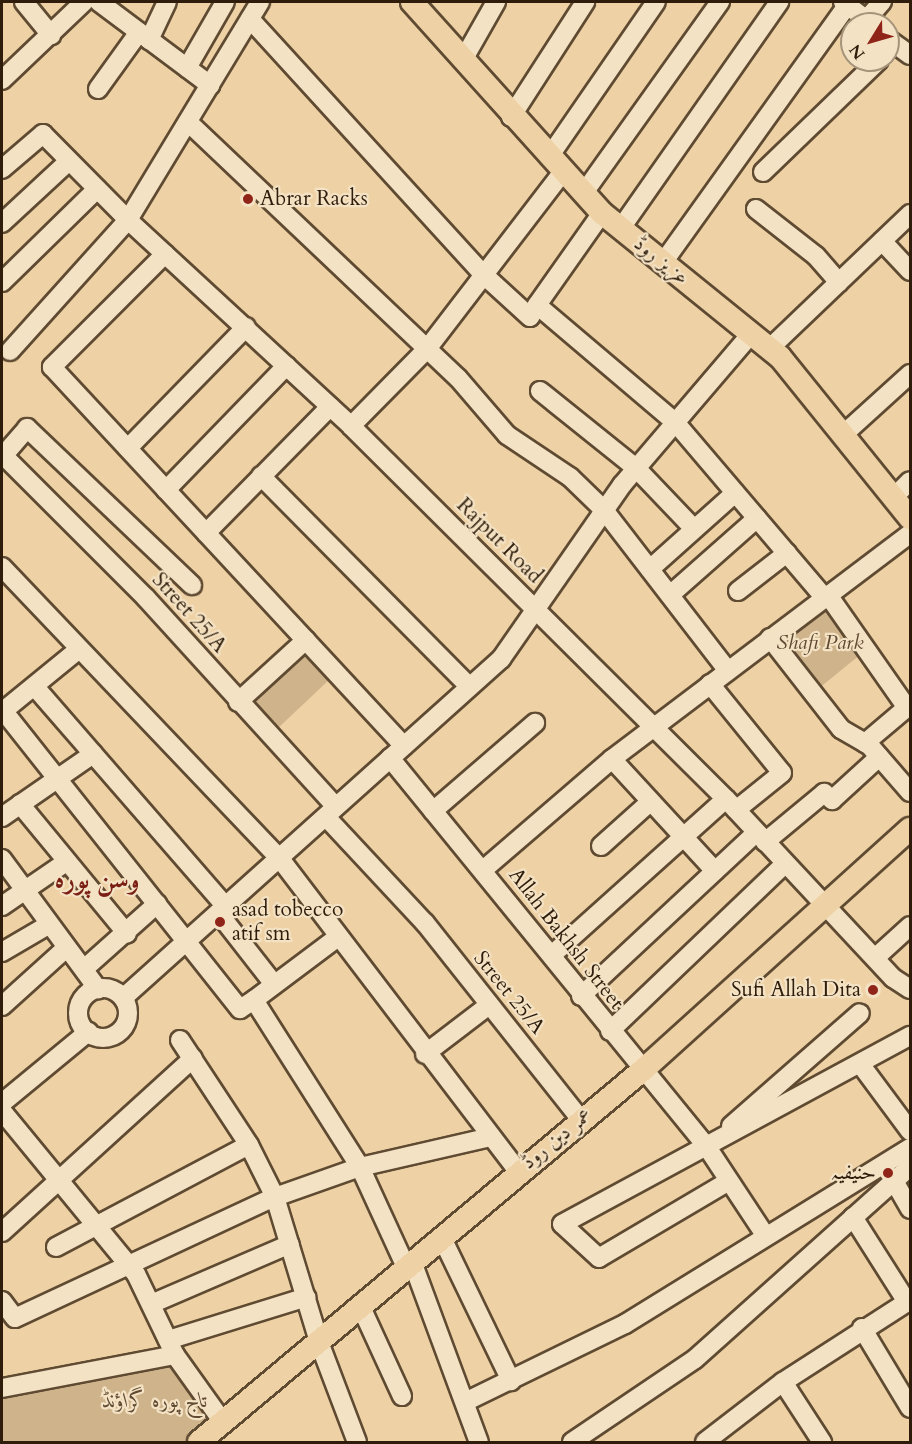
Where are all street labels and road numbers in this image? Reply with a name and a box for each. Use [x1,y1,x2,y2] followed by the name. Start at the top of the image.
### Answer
[628,231,694,291] street label: عزیز روڈ
[451,493,547,589] street label: Rajput Road
[146,568,232,658] street label: Street 25/A
[503,863,629,1015] street label: Allah Bakhsh Street
[468,946,550,1040] street label: Street 25/A
[516,1103,598,1175] street label: عمر دین روڈ

